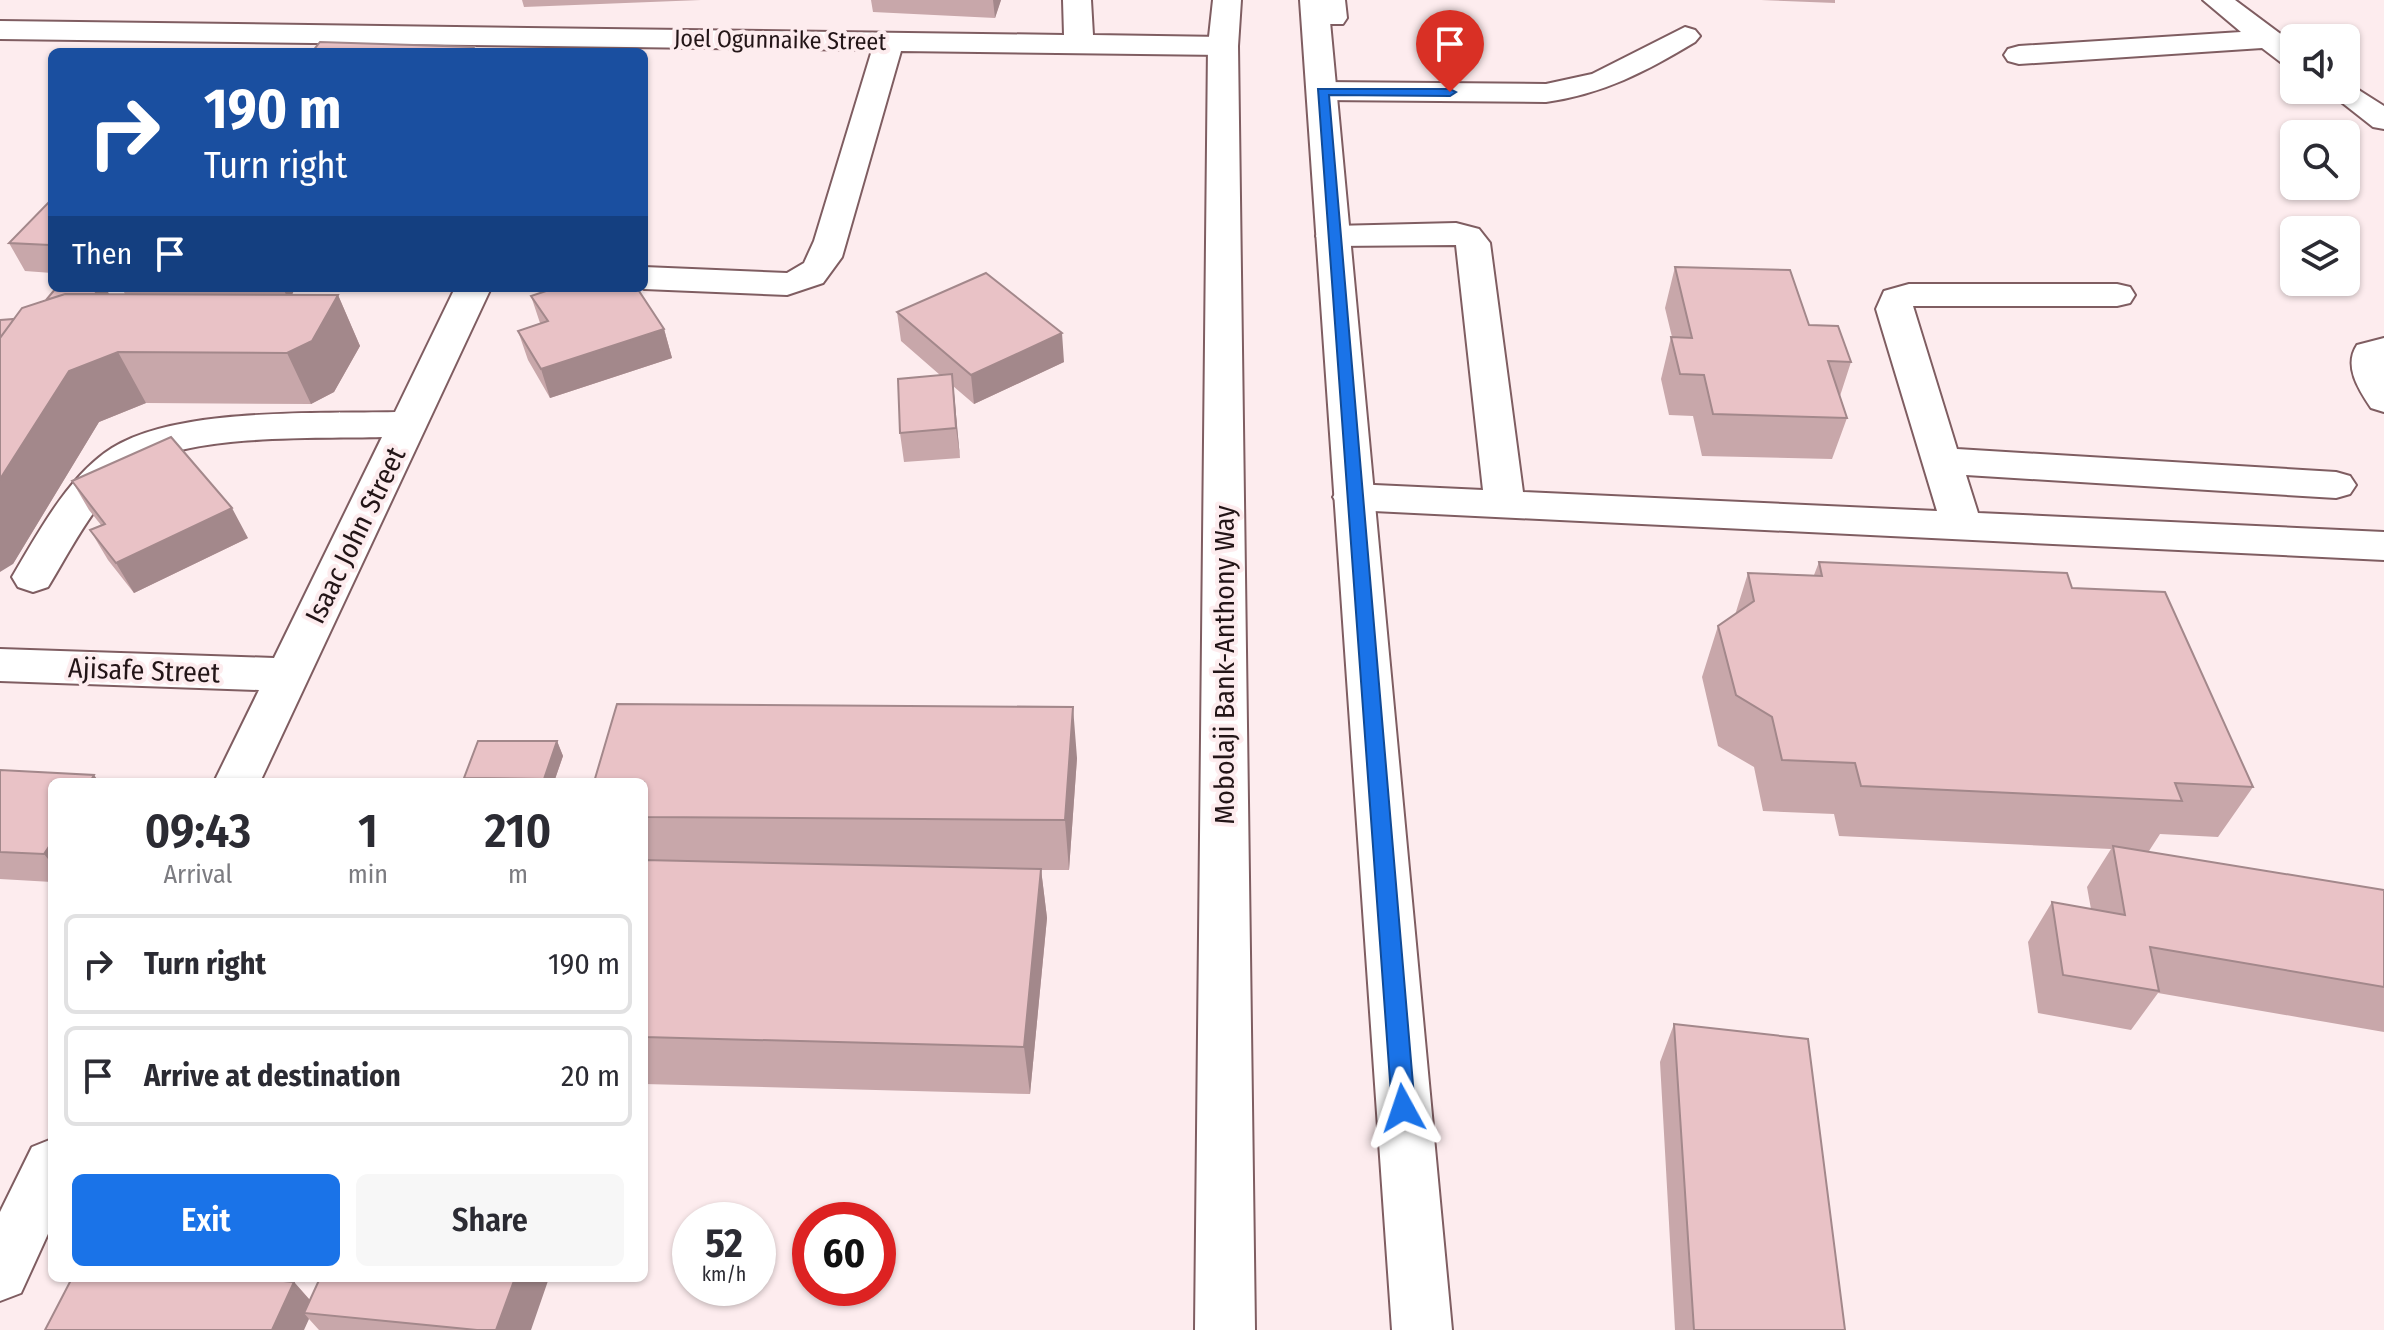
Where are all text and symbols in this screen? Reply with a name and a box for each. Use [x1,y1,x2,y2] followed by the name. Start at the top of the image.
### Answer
[1416,10,1484,92] pin
[1428,22,1472,66] icon: arrive
[674,24,887,56] street label: Joel Ogunnaike Street
[2280,24,2360,296] map controls
[2280,24,2360,104] button: sound
[204,76,342,143] text: 190 m
[72,80,176,184] icon: right
[2280,120,2360,200] button: search
[204,144,347,188] text: Turn right
[2280,216,2360,296] button: layers
[148,232,192,276] icon: arrive
[72,236,132,272] text: Then
[298,441,413,629] street label: Isaac John Street
[1208,505,1241,825] street label: Mobolaji Bank-Anthony Way
[68,651,221,690] street label: Ajisafe Street
[145,802,251,860] text: 09:43
[358,802,378,860] text: 1
[485,802,551,860] text: 210
[163,859,232,890] text: Arrival
[348,859,388,890] text: min
[508,859,528,890] text: m
[76,942,120,986] icon: right
[144,946,266,982] text: Turn right
[548,946,620,982] text: 190 m
[76,1054,120,1098] icon: arrive
[144,1058,401,1094] text: Arrive at destination
[561,1058,620,1094] text: 20 m
[1361,1066,1445,1150] position arrow
[72,1174,340,1266] button: Exit
[356,1174,624,1266] button: Share
[792,1202,896,1306] speed limit sign: 60
[705,1220,743,1268] text: 52
[702,1262,746,1286] text: km/h

